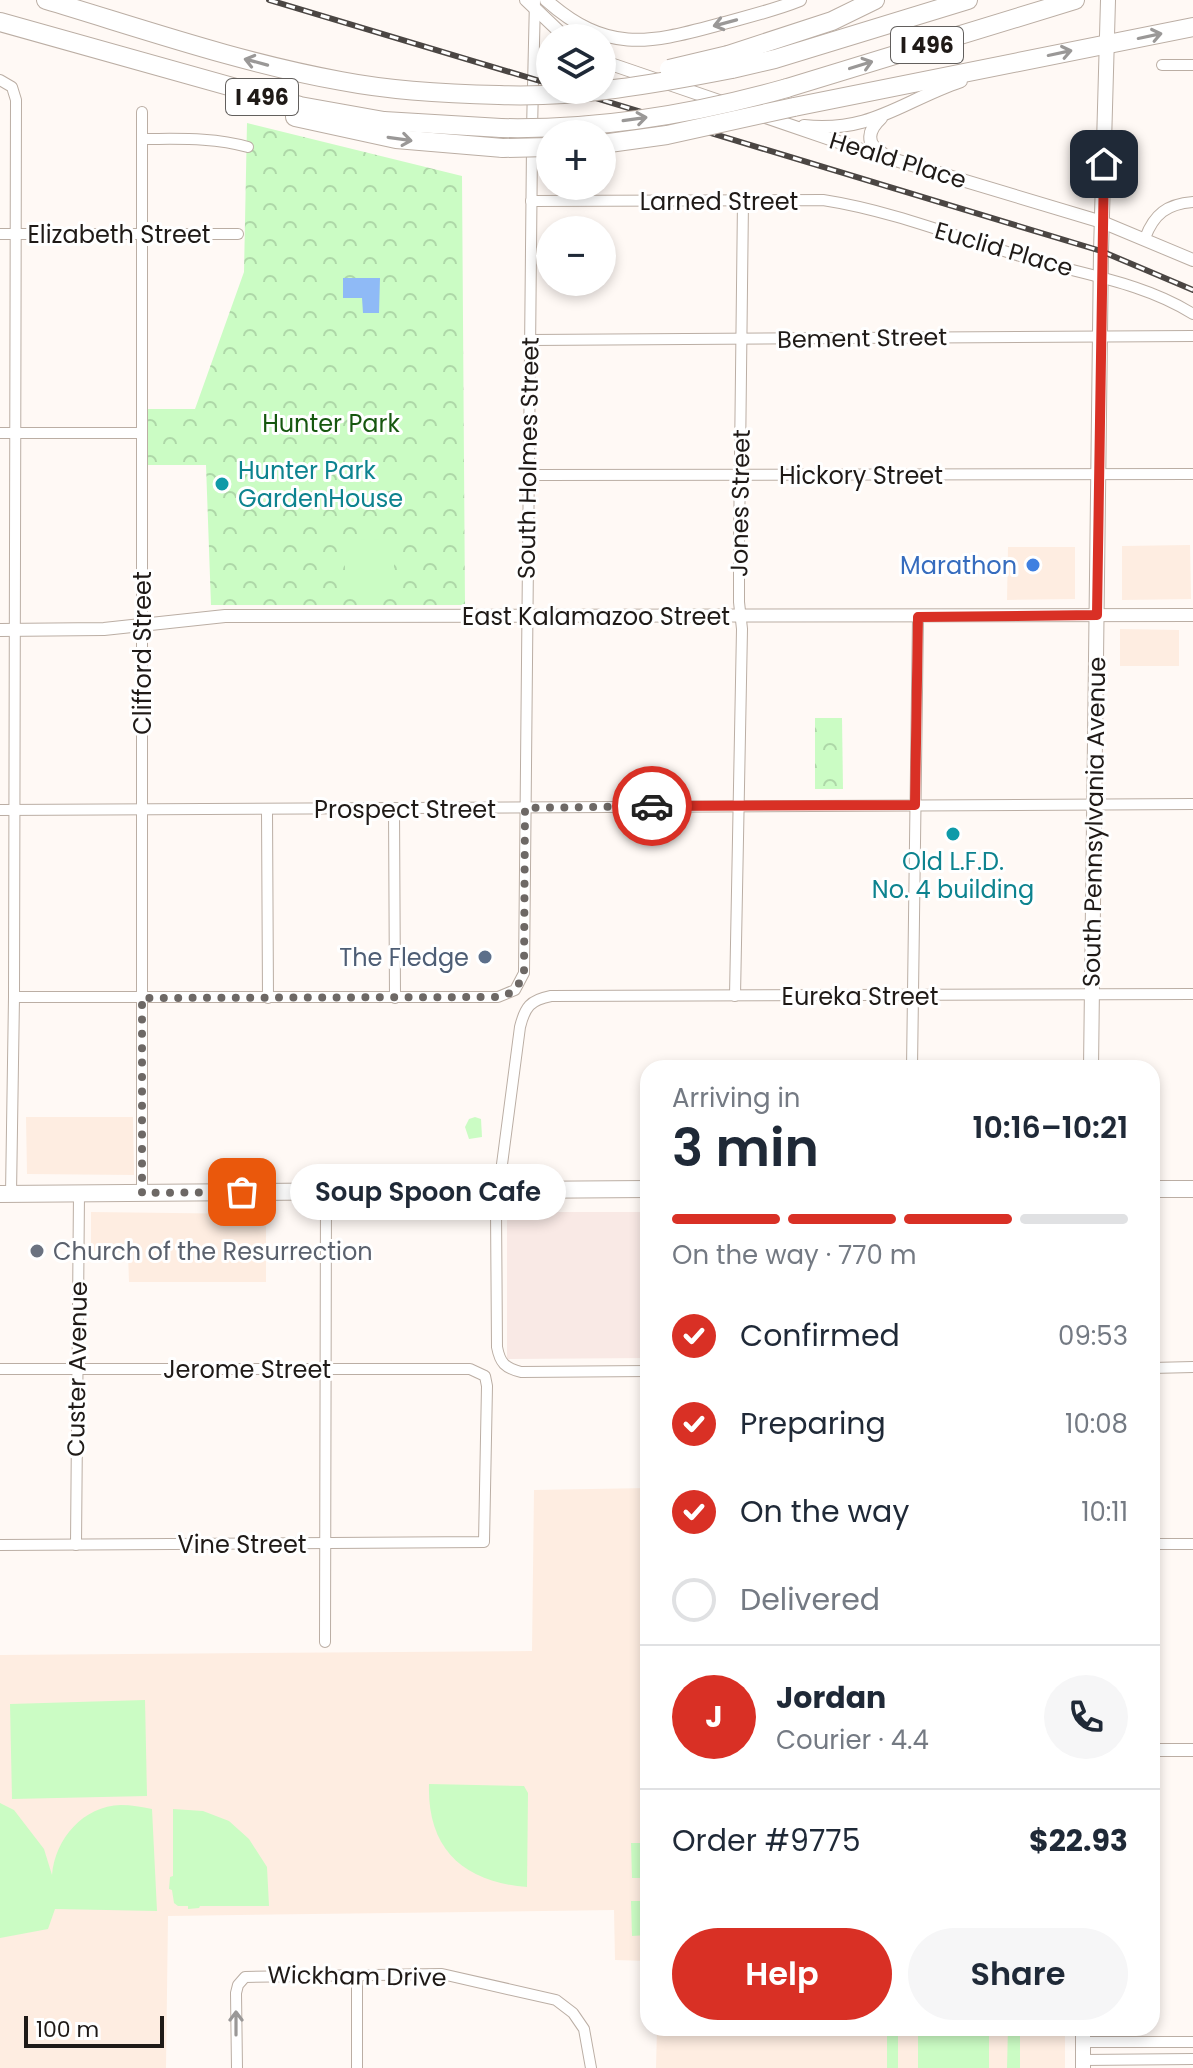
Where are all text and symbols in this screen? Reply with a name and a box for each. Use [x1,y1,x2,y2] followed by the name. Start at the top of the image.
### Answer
[713,16,739,31] one-way arrow
[536,24,616,296] map controls
[536,24,616,104] button: layers
[891,27,963,63] road number: I 496
[1137,28,1163,43] one-way arrow
[1047,45,1072,60] one-way arrow
[243,54,269,69] one-way arrow
[848,57,874,72] one-way arrow
[226,79,298,115] road number: I 496
[621,112,648,127] one-way arrow
[536,120,616,200] button: +
[825,124,971,196] street label: Heald Place
[1070,130,1138,198] pin
[387,132,412,147] one-way arrow
[1082,142,1126,186] icon: home
[640,185,798,218] street label: Larned Street
[931,214,1077,284] street label: Euclid Place
[536,216,616,296] button: −
[27,218,211,251] street label: Elizabeth Street
[777,320,947,356] street label: Bement Street
[509,337,547,579] street label: South Holmes Street
[262,407,401,440] park label: Hunter Park
[722,429,758,577] street label: Jones Street
[238,454,403,515] place label: Hunter Park GardenHouse
[779,459,943,492] street label: Hickory Street
[213,475,231,493] marker: Hunter Park GardenHouse
[900,549,1017,582] place label: Marathon
[1024,556,1042,574] marker: Marathon
[126,571,159,735] street label: Clifford Street
[462,600,730,633] street label: East Kalamazoo Street
[1075,657,1113,987] street label: South Pennsylvania Avenue
[612,766,692,846] courier
[630,784,674,828] icon: car
[314,793,496,826] street label: Prospect Street
[944,825,962,843] marker: Old L.F.D. No. 4 building
[872,845,1034,906] place label: Old L.F.D. No. 4 building
[339,941,469,974] place label: The Fledge
[476,948,494,966] marker: The Fledge
[782,980,938,1013] street label: Eureka Street
[672,1080,801,1116] text: Arriving in
[973,1106,1128,1149] text: 10:16–10:21
[672,1111,819,1184] text: 3 min
[208,1158,276,1226] pin
[290,1164,566,1220] callout: Soup Spoon Cafe
[220,1170,264,1214] icon: bag
[315,1174,541,1210] text: Soup Spoon Cafe
[53,1235,373,1268] place label: Church of the Resurrection
[672,1237,917,1273] text: On the way · 770 m
[28,1242,46,1260] marker: Church of the Resurrection
[59,1281,95,1457] street label: Custer Avenue
[672,1314,716,1358] icon: check
[740,1314,900,1357] text: Confirmed
[1058,1318,1128,1354] text: 09:53
[163,1353,331,1386] street label: Jerome Street
[672,1402,716,1446] icon: check
[740,1402,886,1445] text: Preparing
[1065,1406,1128,1442] text: 10:08
[672,1490,716,1534] icon: check
[740,1490,909,1533] text: On the way
[1081,1494,1128,1530] text: 10:11
[177,1528,307,1561] street label: Vine Street
[740,1578,880,1621] text: Delivered
[1044,1675,1128,1759] button: phone
[776,1676,886,1719] text: Jordan
[705,1695,723,1738] text: J
[776,1722,929,1758] text: Courier · 4.4
[672,1819,861,1862] text: Order #9775
[1029,1819,1128,1862] text: $22.93
[672,1928,892,2020] button: Help
[908,1928,1128,2020] button: Share
[267,1958,447,1994] street label: Wickham Drive
[229,2010,244,2037] one-way arrow
[24,2012,164,2048] scale bar
[36,2014,99,2045] text: 100 m

